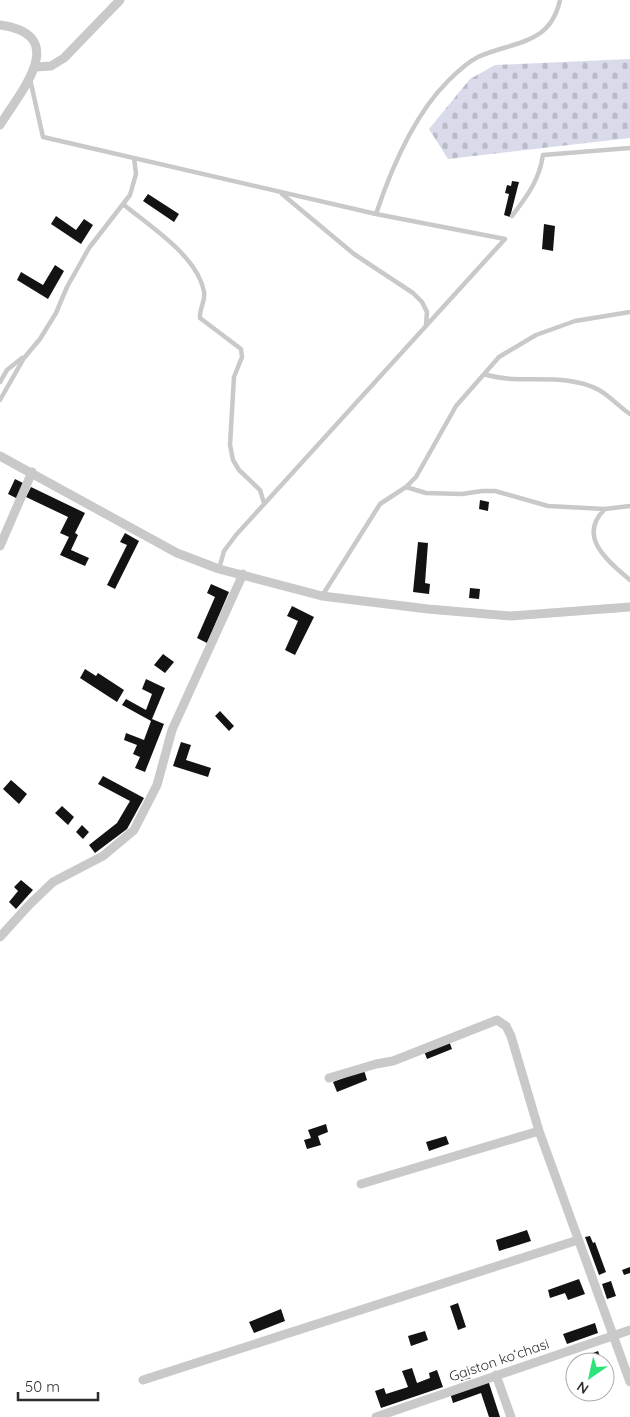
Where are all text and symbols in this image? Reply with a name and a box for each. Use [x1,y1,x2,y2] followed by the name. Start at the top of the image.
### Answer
[447,1334,551,1386] street label: Gaiston koʻchasi
[565,1352,615,1402] north arrow
[18,1370,98,1402] scale bar
[25,1377,60,1396] text: 50 m
[573,1377,592,1398] text: N

